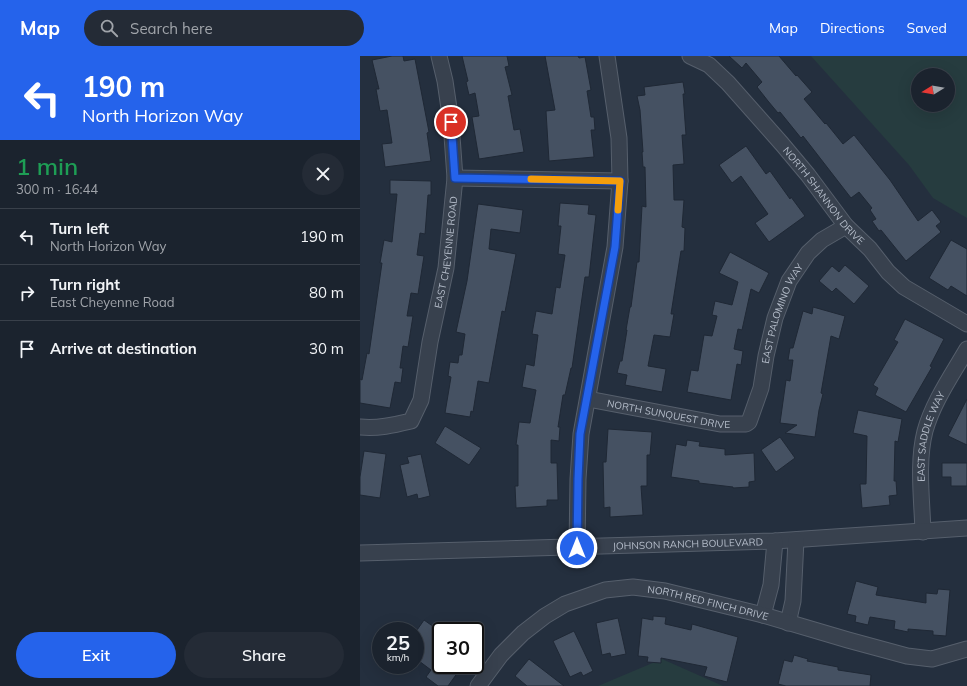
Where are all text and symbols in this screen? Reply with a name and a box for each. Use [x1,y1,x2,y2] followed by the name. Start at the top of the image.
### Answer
[84,10,364,46] search box
[20,16,60,40] text: Map
[98,17,120,39] icon: search
[130,19,213,38] text: Search here
[769,19,798,37] text: Map
[820,19,885,37] text: Directions
[907,19,947,37] text: Saved
[911,68,955,112] north arrow
[911,68,955,112] map controls
[82,69,165,104] text: 190 m
[16,72,68,124] icon: left
[82,104,243,127] text: North Horizon Way
[434,105,468,139] pin
[440,111,462,133] icon: arrive
[780,144,867,247] street label: NORTH SHANNON DRIVE
[16,151,78,181] text: 1 min
[302,153,344,195] button: close
[16,181,98,197] text: 300 m · 16:44
[432,195,460,309] street label: EAST CHEYENNE ROAD
[50,219,109,238] text: Turn left
[16,226,38,248] icon: left
[300,227,344,246] text: 190 m
[50,238,166,254] text: North Horizon Way
[759,260,807,364] street label: EAST PALOMINO WAY
[50,275,120,294] text: Turn right
[16,282,38,304] icon: right
[309,283,344,302] text: 80 m
[50,294,175,310] text: East Cheyenne Road
[16,338,38,360] icon: arrive
[50,339,197,358] text: Arrive at destination
[309,339,344,358] text: 30 m
[915,388,948,482] street label: EAST SADDLE WAY
[606,397,730,431] street label: NORTH SUNQUEST DRIVE
[556,527,598,569] position arrow
[613,535,763,553] street label: JOHNSON RANCH BOULEVARD
[647,583,770,623] street label: NORTH RED FINCH DRIVE
[432,622,484,674] speed limit sign: 30
[386,630,410,655] text: 25
[16,632,176,678] button: Exit
[184,632,344,678] button: Share
[387,651,409,664] text: km/h

